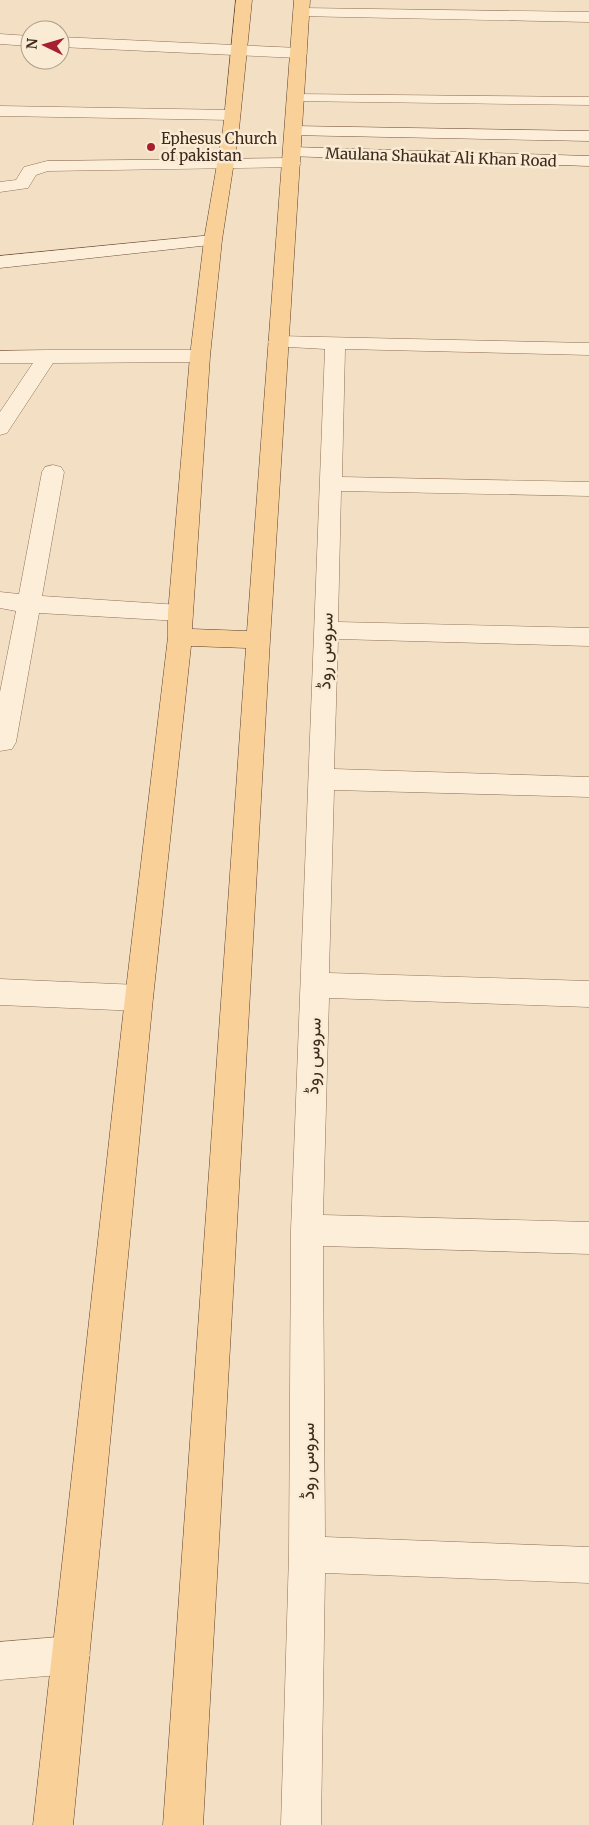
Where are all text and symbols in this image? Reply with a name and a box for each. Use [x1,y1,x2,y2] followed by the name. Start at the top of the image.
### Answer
[20,20,70,70] north arrow
[23,38,41,50] text: N
[161,129,277,165] place label: Ephesus Church of pakistan
[145,141,157,153] marker: Ephesus Church of pakistan
[325,143,557,171] street label: Maulana Shaukat Ali Khan Road
[312,612,338,690] street label: سروس روڈ
[300,1017,326,1095] street label: سروس روڈ
[296,1423,319,1499] street label: سروس روڈ

